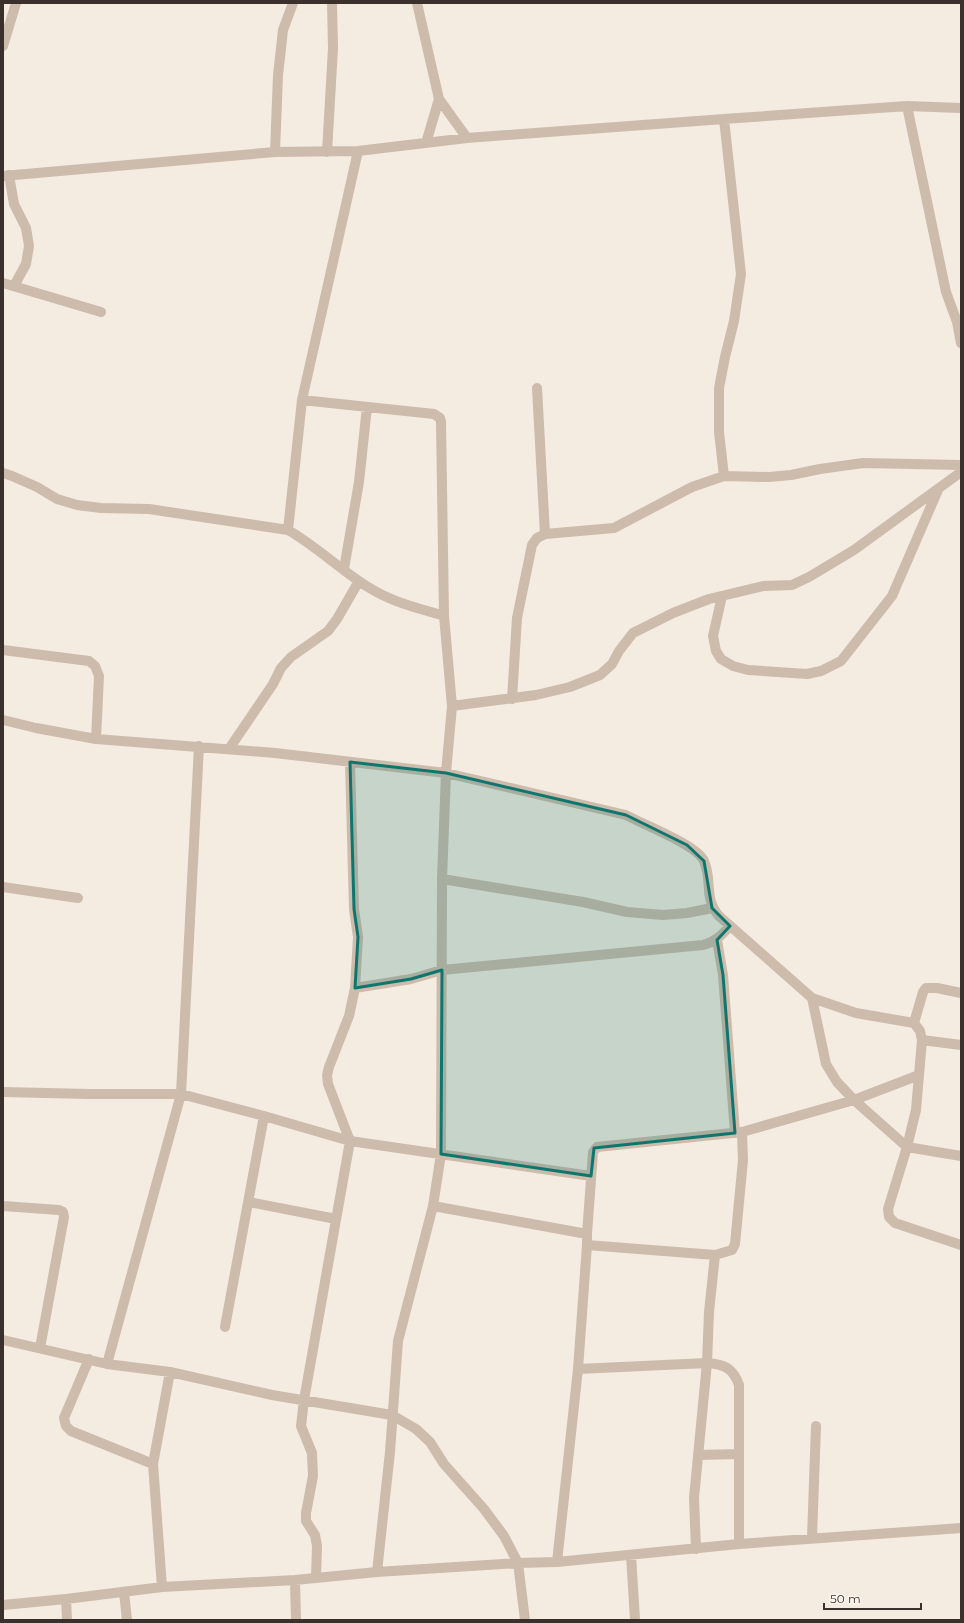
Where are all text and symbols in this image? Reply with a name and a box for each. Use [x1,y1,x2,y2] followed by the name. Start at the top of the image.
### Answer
[824,1585,921,1611] scale bar
[830,1591,861,1606] text: 50 m

